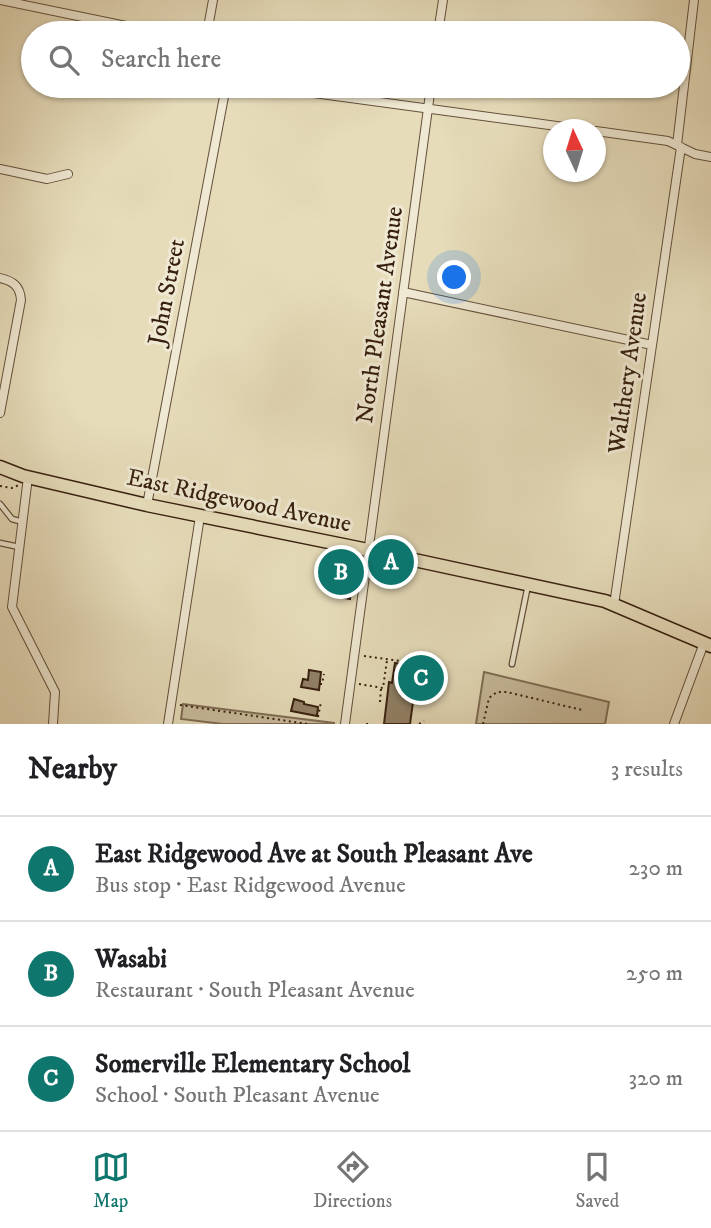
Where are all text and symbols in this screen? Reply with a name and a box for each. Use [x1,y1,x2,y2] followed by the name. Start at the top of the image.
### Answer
[21,21,690,98] search box
[45,41,83,79] icon: search
[101,43,221,76] text: Search here
[543,119,606,182] north arrow
[350,204,410,425] street label: North Pleasant Avenue
[142,236,192,350] street label: John Street
[437,260,471,294] your location
[602,290,654,457] street label: Walthery Avenue
[124,463,354,539] street label: East Ridgewood Avenue
[368,536,414,588] pin: A
[318,546,364,598] pin: B
[398,652,444,704] pin: C
[28,751,117,788] text: Nearby
[611,755,683,784] text: 3 results
[95,838,533,871] text: East Ridgewood Ave at South Pleasant Ave
[44,854,58,883] text: A
[629,854,683,883] text: 230 m
[95,871,406,900] text: Bus stop · East Ridgewood Avenue
[95,943,167,976] text: Wasabi
[44,959,58,988] text: B
[626,959,683,988] text: 250 m
[95,976,415,1005] text: Restaurant · South Pleasant Avenue
[95,1048,410,1081] text: Somerville Elementary School
[43,1064,59,1093] text: C
[629,1064,683,1093] text: 320 m
[95,1081,380,1110] text: School · South Pleasant Avenue
[92,1148,130,1213] tab: Map
[313,1148,392,1213] tab: Directions
[576,1148,619,1213] tab: Saved

